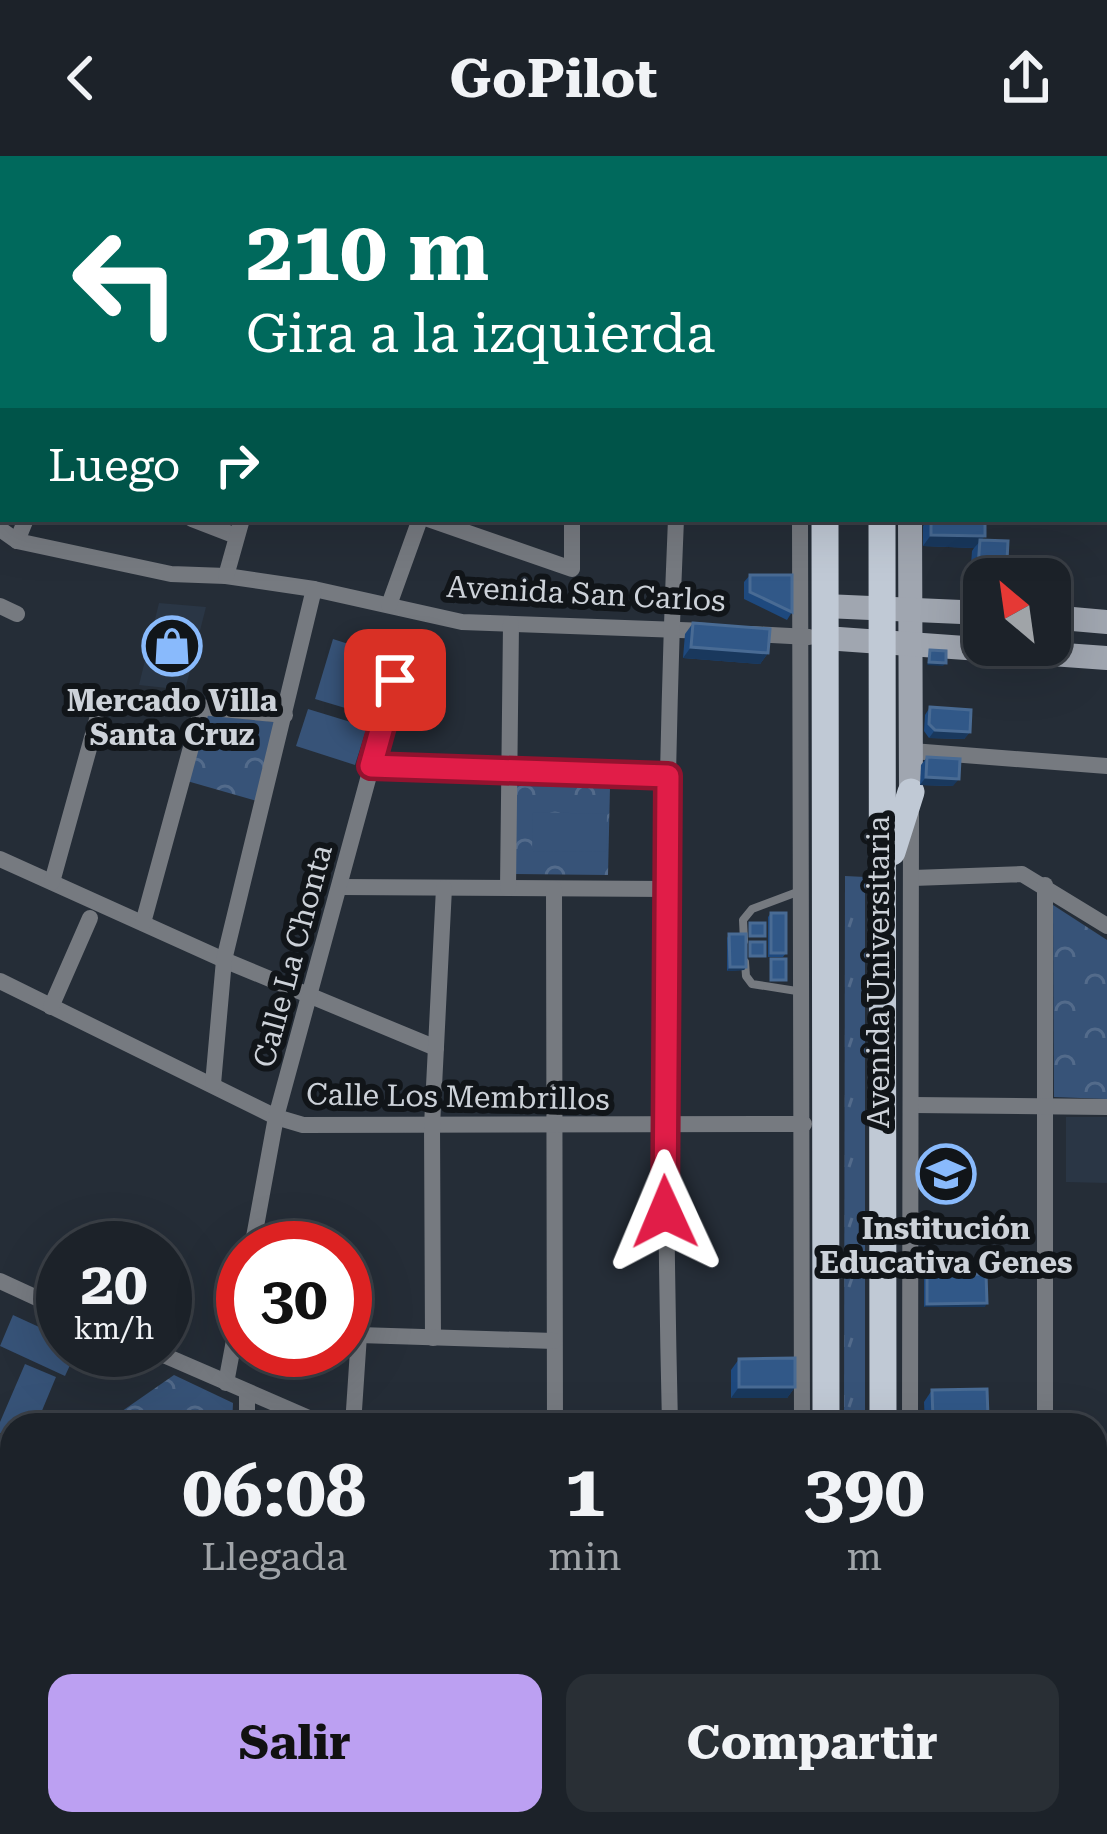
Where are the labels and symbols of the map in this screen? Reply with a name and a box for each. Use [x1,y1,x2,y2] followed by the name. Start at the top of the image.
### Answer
[963,558,1071,666] north arrow
[446,569,726,618] street label: Avenida San Carlos
[141,615,203,677] shop icon: Mercado Villa Santa Cruz
[344,629,446,731] pin
[67,683,278,752] place label: Mercado Villa Santa Cruz
[861,816,896,1128] street label: Avenida Universitaria
[246,841,339,1071] street label: Calle La Chonta
[306,1076,610,1117] street label: Calle Los Membrillos
[915,1143,977,1205] school or university icon: Institución Educativa Genes
[602,1149,728,1275] position arrow
[819,1211,1073,1280] place label: Institución Educativa Genes
[216,1221,372,1377] speed limit sign: 30

